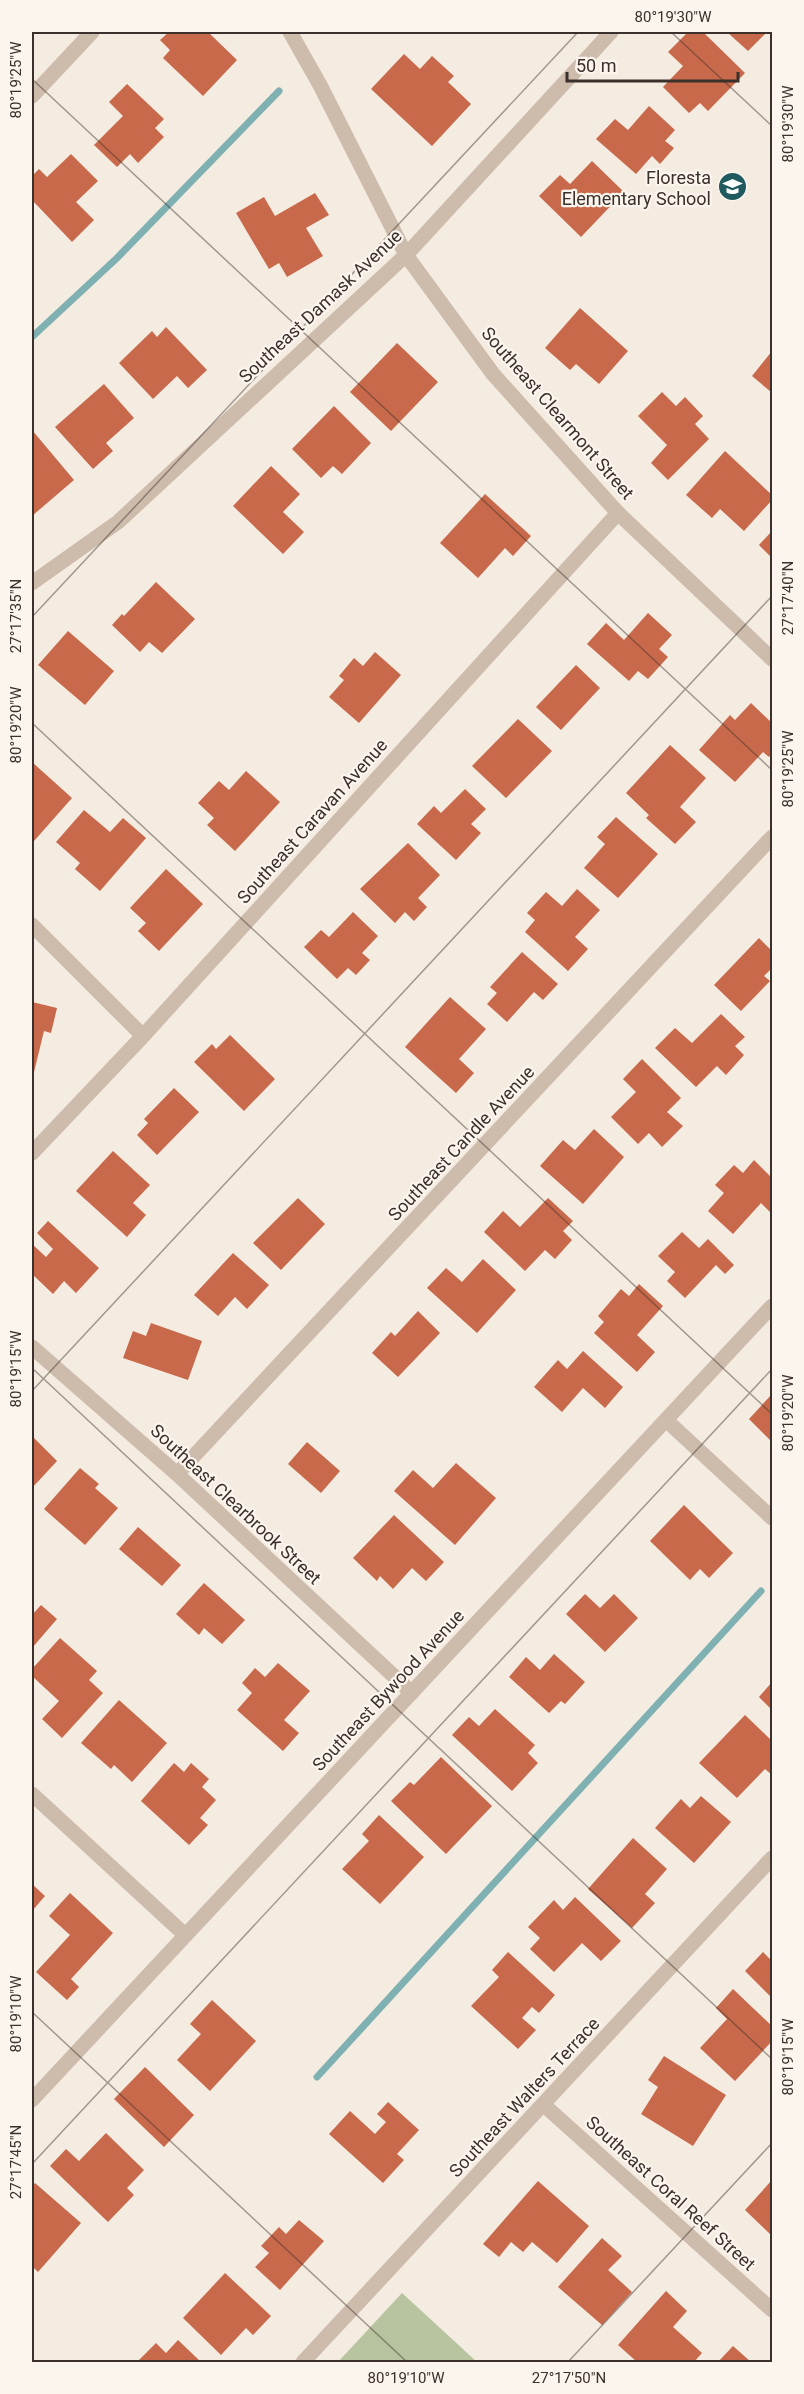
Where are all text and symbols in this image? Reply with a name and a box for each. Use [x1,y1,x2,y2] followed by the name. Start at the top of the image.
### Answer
[635,8,711,26] text: 80°19'30"W
[7,42,25,118] text: 80°19'25"W
[567,45,738,83] scale bar
[576,55,616,76] text: 50 m
[779,86,797,162] text: 80°19'30"W
[562,167,711,209] place label: Floresta Elementary School
[716,171,748,203] school or university icon: Floresta Elementary School
[234,225,406,387] street label: Southeast Damask Avenue
[478,323,638,503] street label: Southeast Clearmont Street
[779,561,797,635] text: 27°17'40"N
[7,579,25,653] text: 27°17'35"N
[7,687,25,763] text: 80°19'20"W
[779,731,797,807] text: 80°19'25"W
[233,734,391,908] street label: Southeast Caravan Avenue
[384,1061,538,1225] street label: Southeast Candle Avenue
[7,1331,25,1407] text: 80°19'15"W
[779,1375,797,1451] text: 80°19'20"W
[147,1420,325,1588] street label: Southeast Clearbrook Street
[308,1605,468,1775] street label: Southeast Bywood Avenue
[7,1976,25,2052] text: 80°19'10"W
[445,2013,603,2181] street label: Southeast Walters Terrace
[779,2019,797,2095] text: 80°19'15"W
[582,2111,760,2275] street label: Southeast Coral Reef Street
[7,2125,25,2199] text: 27°17'45"N
[368,2369,444,2387] text: 80°19'10"W
[532,2369,606,2387] text: 27°17'50"N

